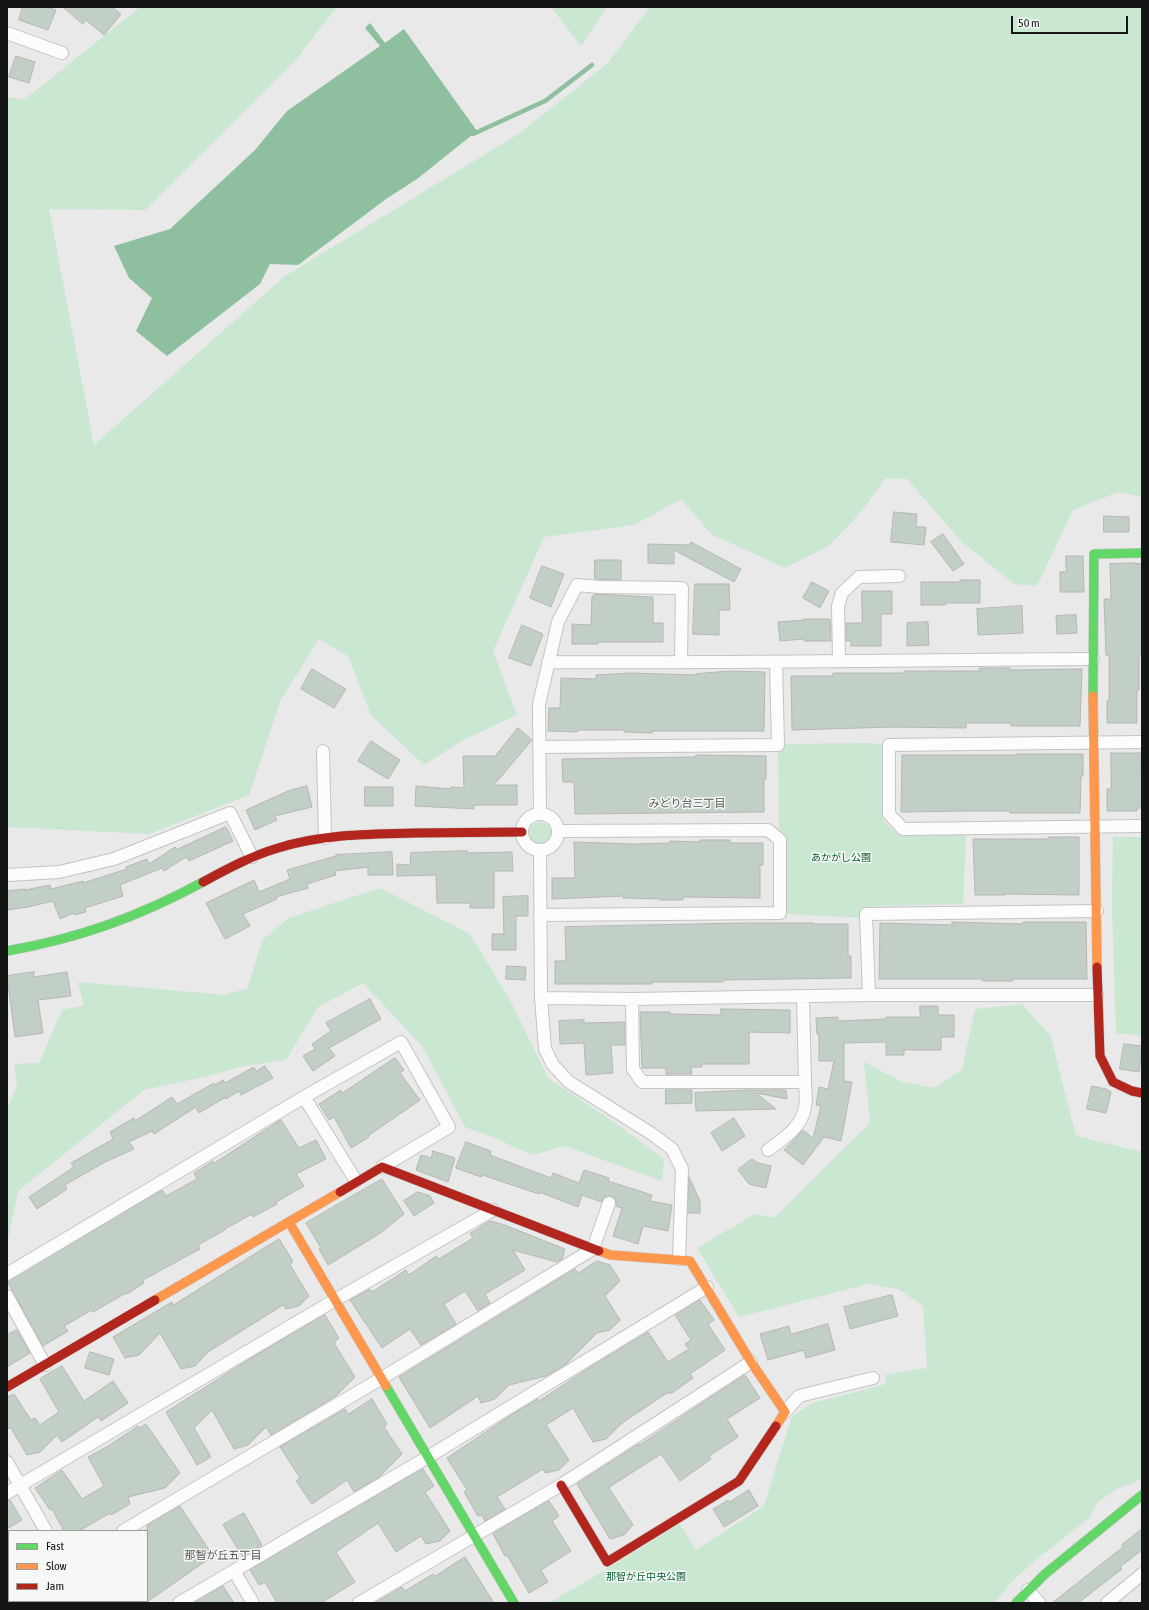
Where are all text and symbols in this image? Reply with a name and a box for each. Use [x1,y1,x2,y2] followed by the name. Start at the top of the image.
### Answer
[1013,8,1130,34] scale bar
[1018,16,1040,30] text: 50 m
[649,797,725,811] district label: みどり台三丁目
[811,852,871,864] park label: あかがし公園
[8,1530,148,1602] legend
[46,1539,64,1553] text: Fast
[185,1549,261,1563] district label: 那智が丘五丁目
[46,1559,67,1573] text: Slow
[606,1571,686,1583] park label: 那智が丘中央公園
[46,1579,64,1593] text: Jam

